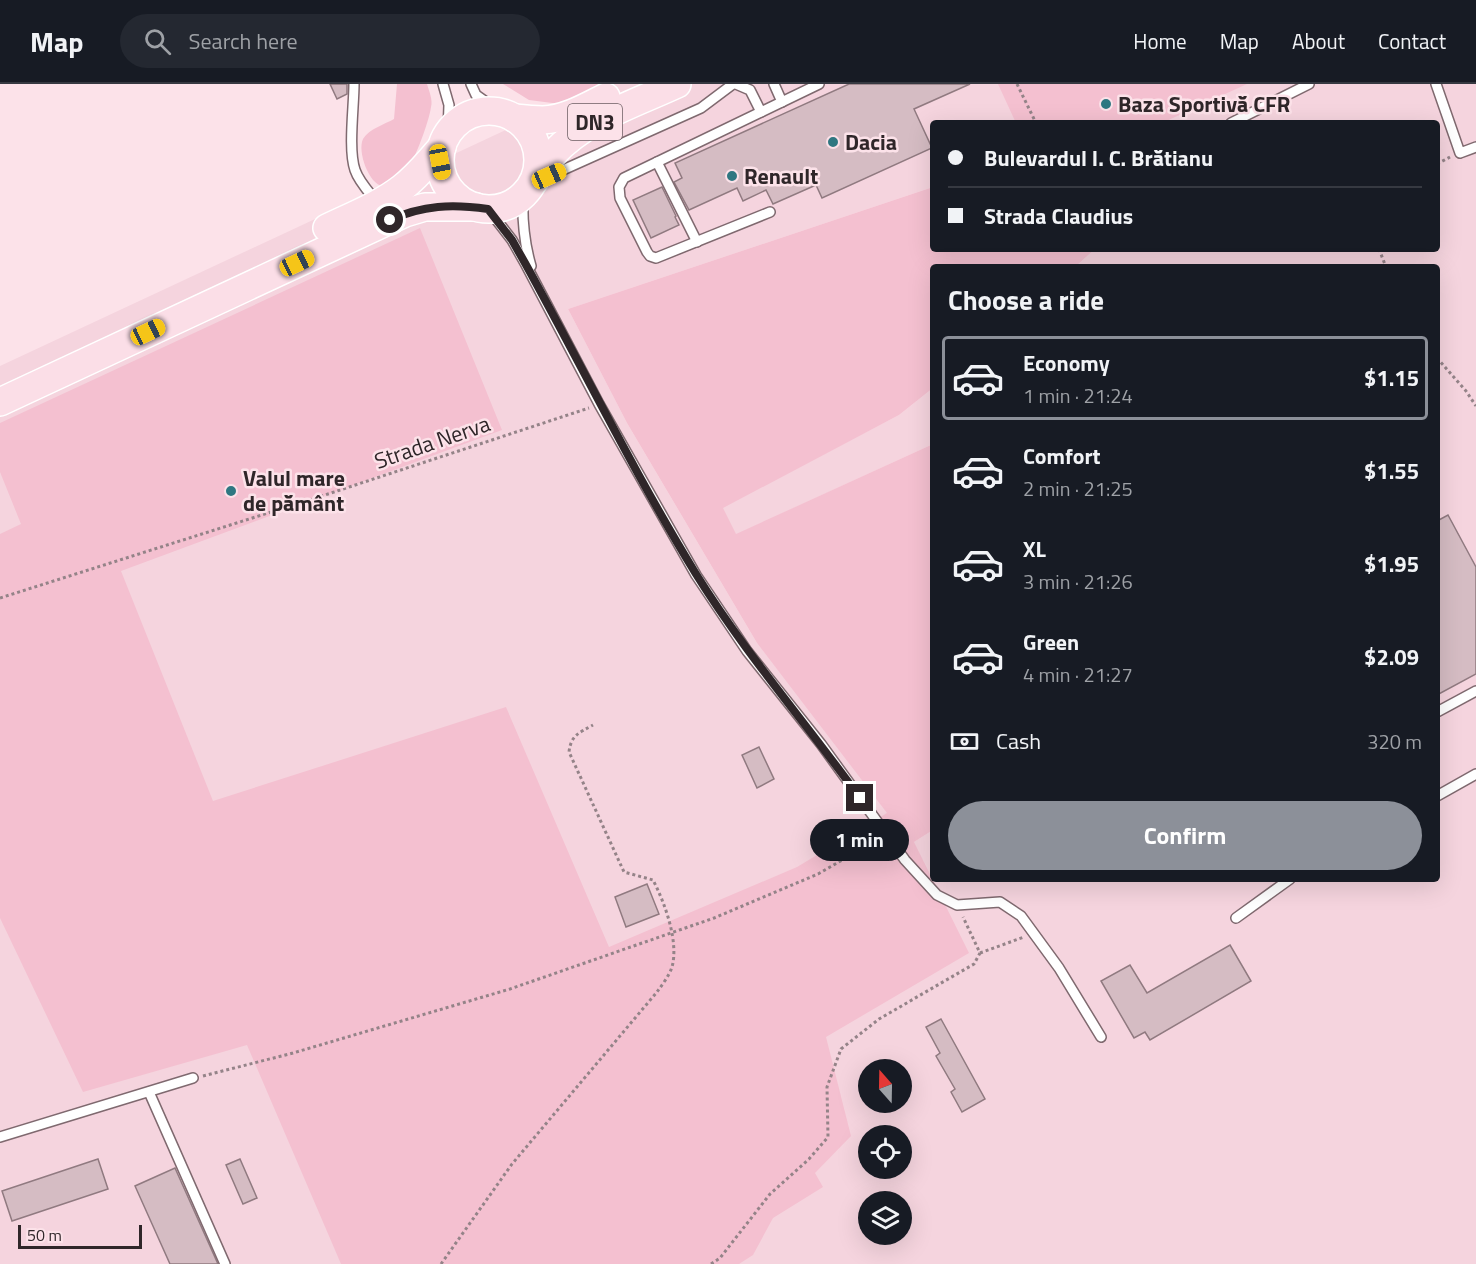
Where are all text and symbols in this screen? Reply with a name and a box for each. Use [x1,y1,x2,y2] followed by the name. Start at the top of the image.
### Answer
[120,14,540,68] search box
[30,20,84,63] text: Map
[189,24,298,58] text: Search here
[141,25,174,58] icon: search
[1133,25,1187,57] text: Home
[1220,25,1259,57] text: Map
[1292,25,1345,57] text: About
[1378,25,1446,57] text: Contact
[1118,87,1290,121] place label: Baza Sportivă CFR
[1099,97,1113,111] marker: Baza Sportivă CFR
[568,104,622,140] road number: DN3
[845,125,897,159] place label: Dacia
[826,135,840,149] marker: Dacia
[984,141,1213,175] text: Bulevardul I. C. Brătianu
[428,143,452,181] car
[744,159,818,193] place label: Renault
[529,160,569,192] car
[725,169,739,183] marker: Renault
[984,199,1133,233] text: Strada Claudius
[376,206,403,233] route start
[277,247,317,279] car
[948,279,1104,320] text: Choose a ride
[128,316,168,348] car
[1023,346,1110,380] text: Economy
[951,351,1005,405] icon: car
[1364,361,1419,395] text: $1.15
[1023,380,1133,411] text: 1 min · 21:24
[369,406,495,478] street label: Strada Nerva
[1023,439,1101,473] text: Comfort
[951,444,1005,498] icon: car
[1364,454,1419,488] text: $1.55
[243,461,345,520] place label: Valul mare de pământ
[1023,473,1133,504] text: 2 min · 21:25
[224,484,238,498] marker: Valul mare de pământ
[1023,532,1046,566] text: XL
[951,537,1005,591] icon: car
[1364,547,1419,581] text: $1.95
[1023,566,1133,597] text: 3 min · 21:26
[1023,625,1079,659] text: Green
[951,630,1005,684] icon: car
[1364,640,1419,674] text: $2.09
[1023,659,1133,690] text: 4 min · 21:27
[996,724,1041,758] text: Cash
[948,725,981,758] icon: cash
[1367,726,1422,757] text: 320 m
[846,784,873,811] route end
[948,801,1422,870] button: Confirm
[810,819,910,861] callout: 1 min
[835,824,884,855] text: 1 min
[858,1059,912,1113] north arrow
[858,1059,912,1245] map controls
[858,1125,912,1179] button: locate
[858,1191,912,1245] button: layers
[18,1222,142,1250] scale bar
[27,1223,62,1247] text: 50 m

